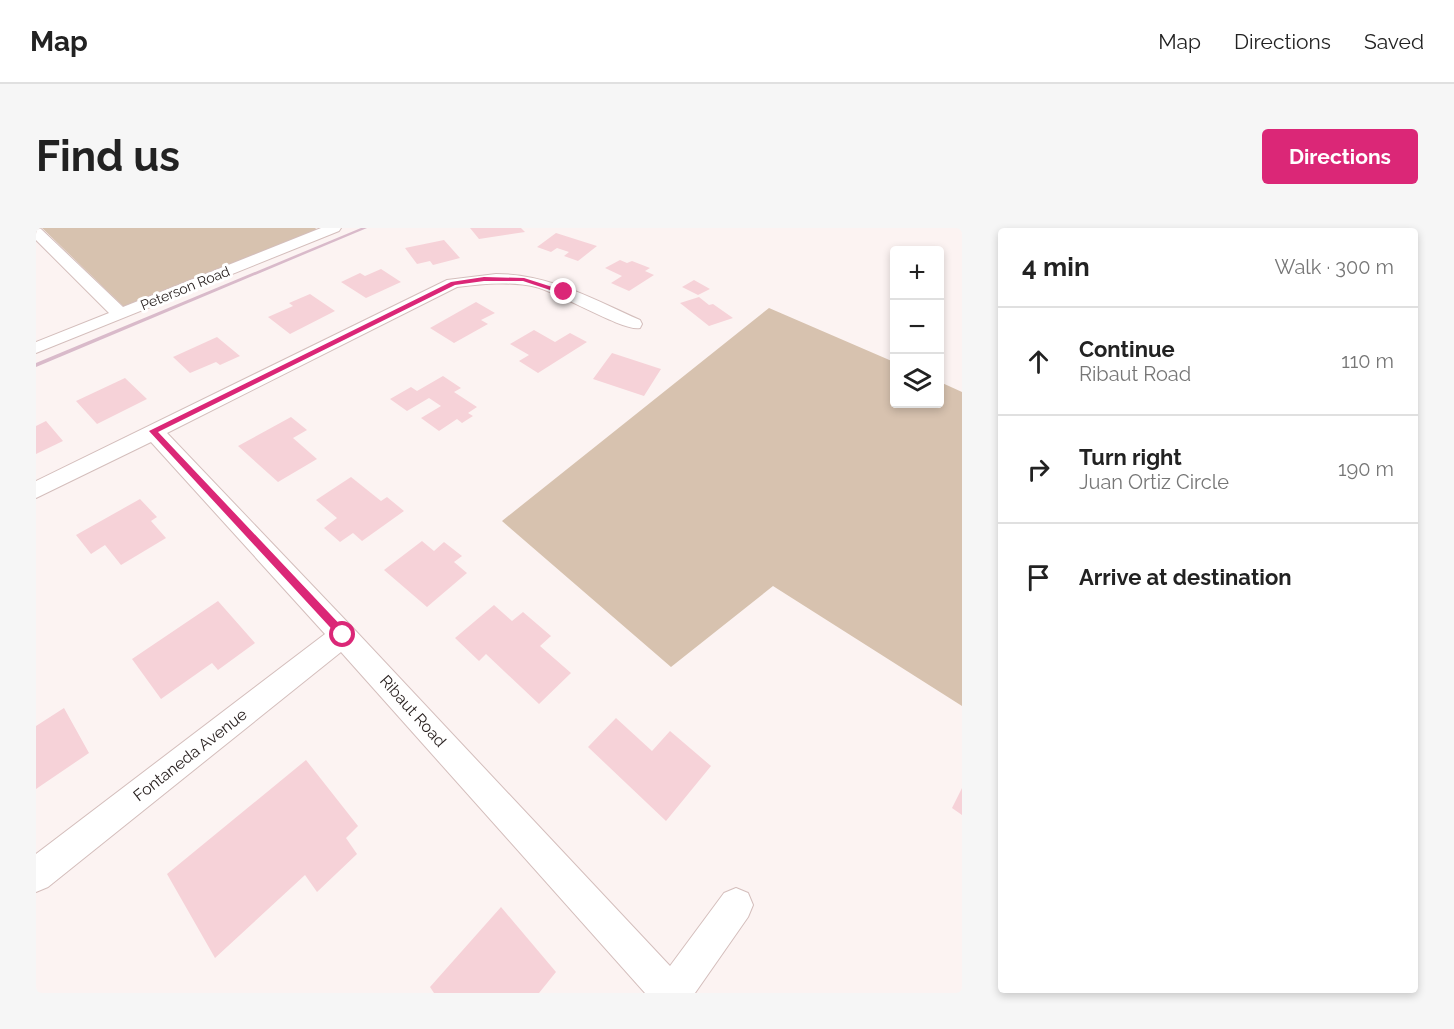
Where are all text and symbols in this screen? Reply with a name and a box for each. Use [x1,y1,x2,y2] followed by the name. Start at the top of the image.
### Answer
[30,25,88,58] text: Map
[1158,29,1201,54] text: Map
[1234,29,1331,54] text: Directions
[1364,29,1424,54] text: Saved
[1262,129,1418,184] button: Directions
[36,132,180,181] text: Find us
[890,246,944,408] map controls
[890,246,944,300] button: +
[1022,252,1090,282] text: 4 min
[1275,255,1394,279] text: Walk · 300 m
[138,263,232,313] street label: Peterson Road
[550,278,576,304] route end
[890,300,944,354] button: −
[1079,336,1175,362] text: Continue
[1022,345,1055,378] icon: ahead
[1341,349,1394,373] text: 110 m
[890,354,944,408] button: layers
[1079,362,1191,386] text: Ribaut Road
[1079,444,1182,470] text: Turn right
[1022,453,1055,486] icon: right
[1338,457,1394,481] text: 190 m
[1079,470,1229,494] text: Juan Ortiz Circle
[1022,561,1055,594] icon: arrive
[1079,564,1292,590] text: Arrive at destination
[329,621,355,647] route start
[376,671,450,751] street label: Ribaut Road
[129,705,251,805] street label: Fontaneda Avenue

